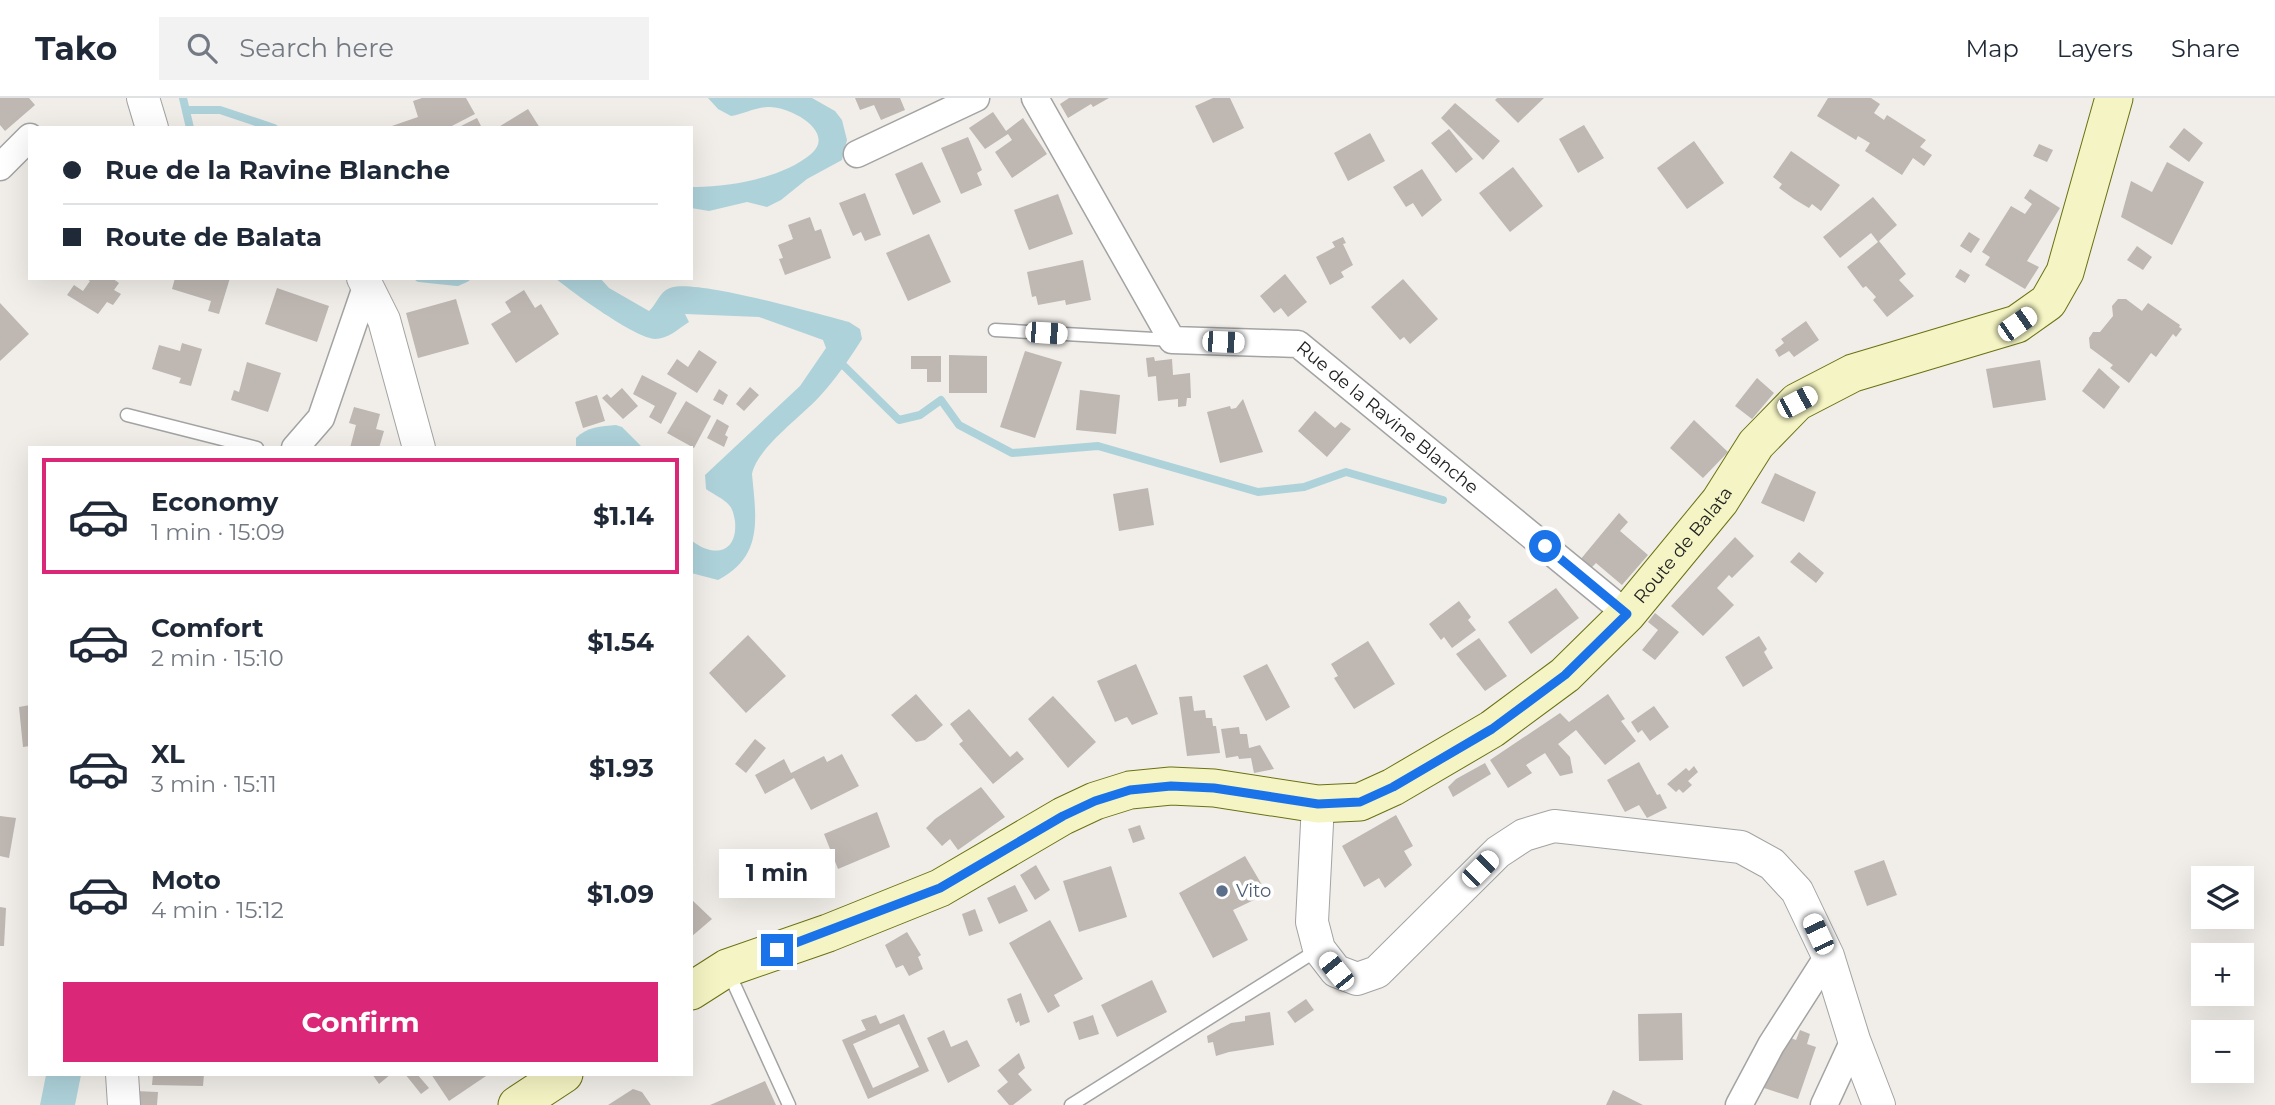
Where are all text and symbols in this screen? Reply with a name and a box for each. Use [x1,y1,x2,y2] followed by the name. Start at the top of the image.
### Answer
[159,17,649,80] search box
[35,28,117,68] text: Tako
[183,29,221,67] icon: search
[239,32,394,64] text: Search here
[1965,34,2019,63] text: Map
[2057,34,2133,63] text: Layers
[2171,34,2240,63] text: Share
[105,154,450,186] text: Rue de la Ravine Blanche
[105,221,322,253] text: Route de Balata
[1994,303,2041,345] car
[1025,321,1068,345] car
[1202,331,1245,353] car
[1292,336,1483,499] street label: Rue de la Ravine Blanche
[1774,383,1821,421] car
[1629,483,1737,608] street label: Route de Balata
[67,485,130,548] icon: car
[151,486,278,518] text: Economy
[593,500,654,532] text: $1.14
[151,518,285,546] text: 1 min · 15:09
[1529,530,1561,562] route start
[67,611,130,674] icon: car
[151,612,263,644] text: Comfort
[587,626,654,658] text: $1.54
[151,644,284,672] text: 2 min · 15:10
[67,737,130,800] icon: car
[151,738,185,770] text: XL
[589,752,654,784] text: $1.93
[151,770,277,798] text: 3 min · 15:11
[1458,847,1503,891] car
[719,848,835,898] callout: 1 min
[746,859,808,887] text: 1 min
[67,863,130,926] icon: car
[151,864,221,896] text: Moto
[2191,866,2254,1083] map controls
[2191,866,2254,929] button: layers
[587,878,654,910] text: $1.09
[1236,880,1271,902] place label: Vito
[1214,883,1230,899] marker: Vito
[151,896,284,924] text: 4 min · 15:12
[1800,911,1837,957] car
[761,934,793,966] route end
[2191,943,2254,1006] button: +
[1315,948,1358,994] car
[63,982,658,1062] button: Confirm
[2191,1020,2254,1083] button: −

